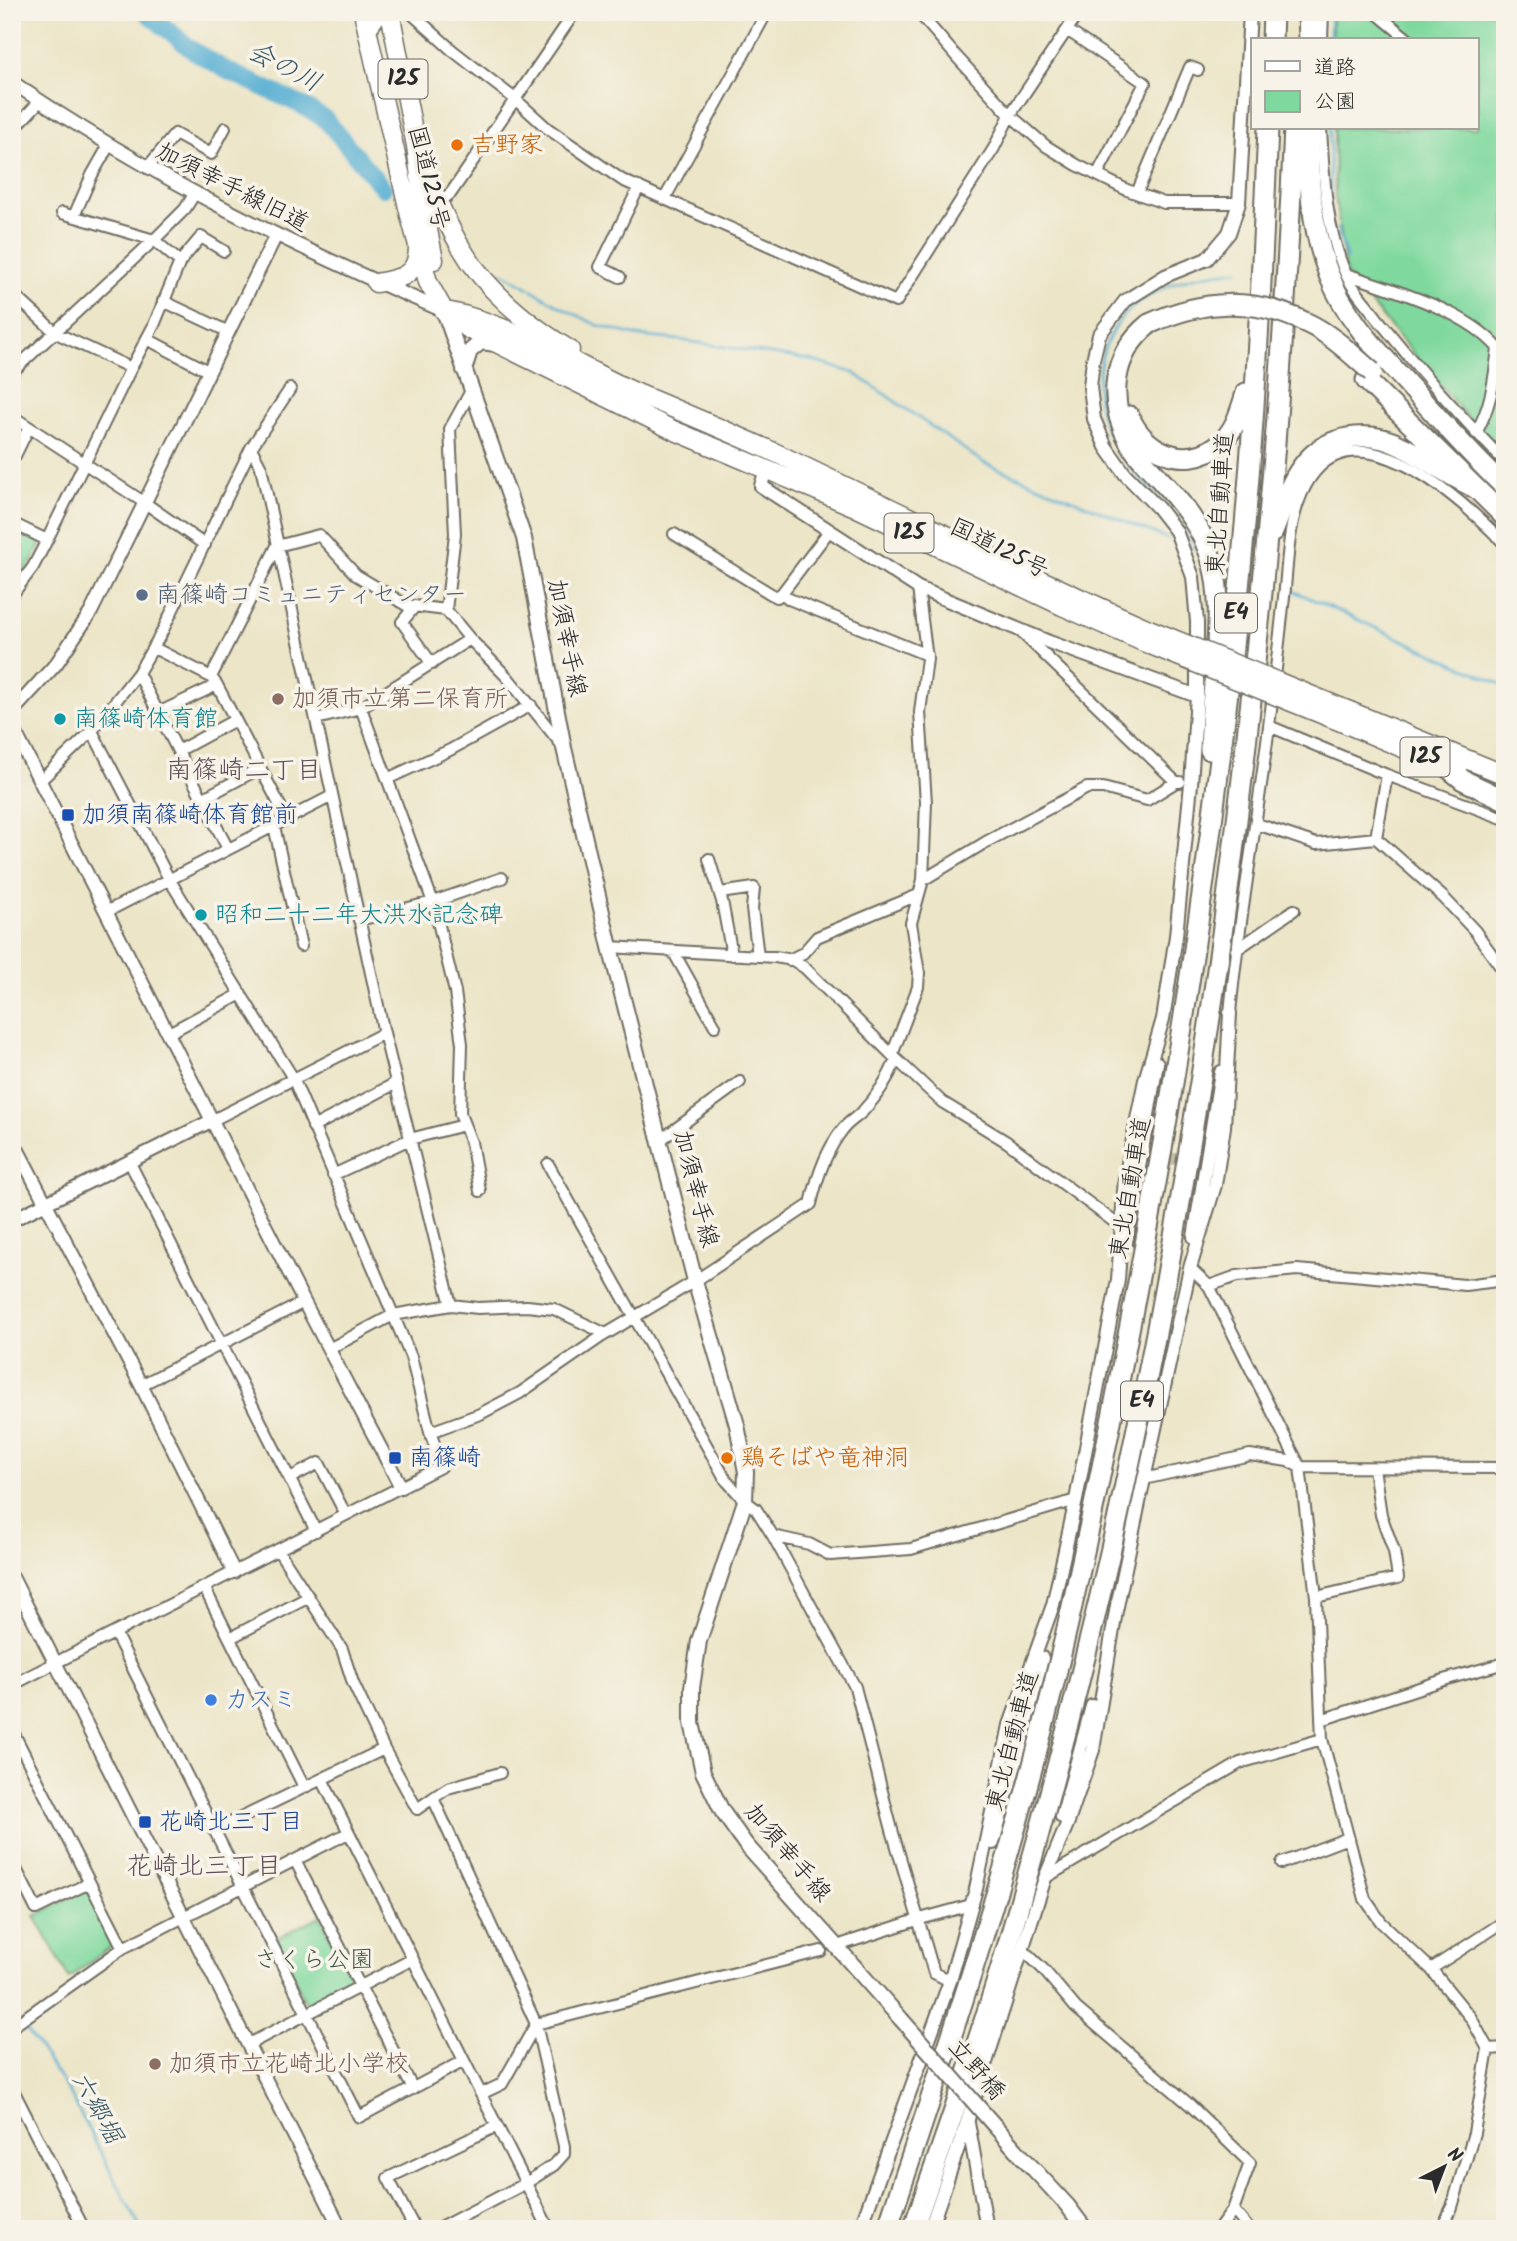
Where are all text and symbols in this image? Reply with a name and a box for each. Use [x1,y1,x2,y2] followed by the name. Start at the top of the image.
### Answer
[240,32,328,104] water label: 会の川
[1251,38,1478,130] legend
[1314,52,1356,85] text: 道路
[378,60,428,99] road number: 125
[1314,86,1356,119] text: 公園
[396,122,460,234] street label: 国道125号
[471,126,543,165] place label: 吉野家
[148,132,316,244] street label: 加須幸手線旧道
[449,137,465,153] marker: 吉野家
[1197,431,1245,577] street label: 東北自動車道
[943,508,1055,590] street label: 国道125号
[884,513,934,552] road number: 125
[535,575,597,701] street label: 加須幸手線
[156,576,467,615] place label: 南篠崎コミュニティセンター
[134,587,150,603] marker: 南篠崎コミュニティセンター
[1215,594,1257,632] road number: E4
[292,680,508,719] place label: 加須市立第二保育所
[270,691,286,707] marker: 加須市立第二保育所
[74,700,218,739] place label: 南篠崎体育館
[52,711,68,727] marker: 南篠崎体育館
[1400,737,1450,776] road number: 125
[166,750,322,792] district label: 南篠崎二丁目
[82,796,298,835] place label: 加須南篠崎体育館前
[60,807,76,823] marker: 加須南篠崎体育館前
[215,896,503,935] place label: 昭和二十二年大洪水記念碑
[193,907,209,923] marker: 昭和二十二年大洪水記念碑
[1099,1114,1163,1262] street label: 東北自動車道
[662,1126,728,1252] street label: 加須幸手線
[1121,1382,1163,1420] road number: E4
[409,1439,481,1478] place label: 南篠崎
[741,1439,909,1478] place label: 鶏そばや竜神洞
[387,1450,403,1466] marker: 南篠崎
[719,1450,735,1466] marker: 鶏そばや竜神洞
[976,1666,1050,1816] street label: 東北自動車道
[225,1681,297,1720] place label: カスミ
[203,1692,219,1708] marker: カスミ
[733,1795,841,1911] street label: 加須幸手線
[159,1803,303,1842] place label: 花崎北三丁目
[137,1814,153,1830] marker: 花崎北三丁目
[126,1846,282,1888] district label: 花崎北三丁目
[254,1941,374,1980] park label: さくら公園
[938,2030,1014,2110] street label: 立野橋
[169,2045,409,2084] place label: 加須市立花崎北小学校
[147,2056,163,2072] marker: 加須市立花崎北小学校
[59,2064,134,2154] water label: 六郷堀
[1408,2132,1478,2202] north arrow
[1440,2141,1469,2171] text: N

